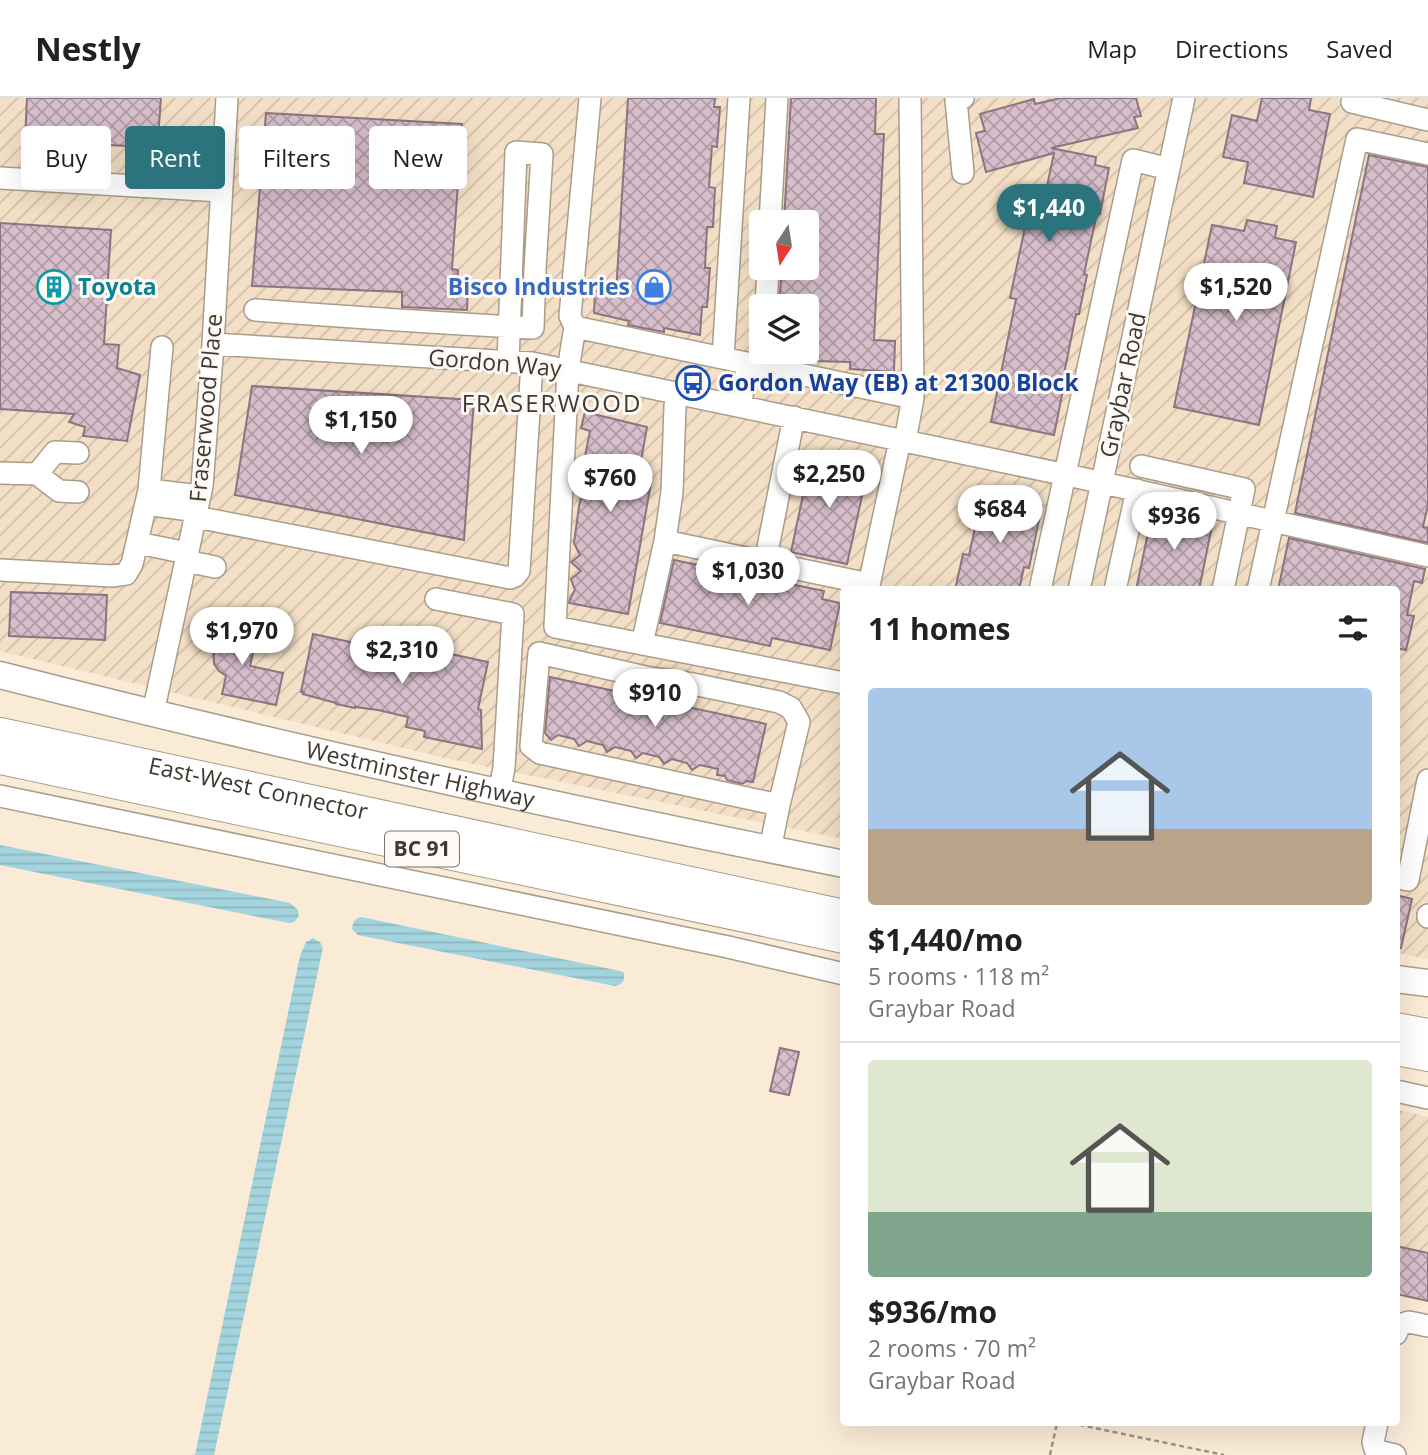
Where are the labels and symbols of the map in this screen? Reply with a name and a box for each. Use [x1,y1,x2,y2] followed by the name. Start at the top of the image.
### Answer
[992,184,1106,244] pin: $1,440
[749,210,819,280] north arrow
[1179,264,1293,323] pin: $1,520
[35,268,73,306] building icon: Toyota
[635,268,673,306] shop icon: Bisco Industries
[78,270,157,302] place label: Toyota
[448,270,630,302] place label: Bisco Industries
[1091,309,1153,460] street label: Graybar Road
[181,312,229,504] street label: Fraserwood Place
[427,340,563,384] street label: Gordon Way
[674,364,712,402] bus stop icon: Gordon Way (EB) at 21300 Block
[718,366,1079,398] place label: Gordon Way (EB) at 21300 Block
[462,386,642,419] district label: FRASERWOOD
[304,396,418,456] pin: $1,150
[772,450,886,510] pin: $2,250
[569,454,651,514] pin: $760
[959,486,1041,545] pin: $684
[1133,492,1215,552] pin: $936
[691,547,805,607] pin: $1,030
[185,608,299,667] pin: $1,970
[345,626,459,686] pin: $2,310
[614,670,696,729] pin: $910
[303,733,538,815] street label: Westminster Highway
[146,748,371,827] street label: East-West Connector
[385,832,459,866] road number: BC 91

